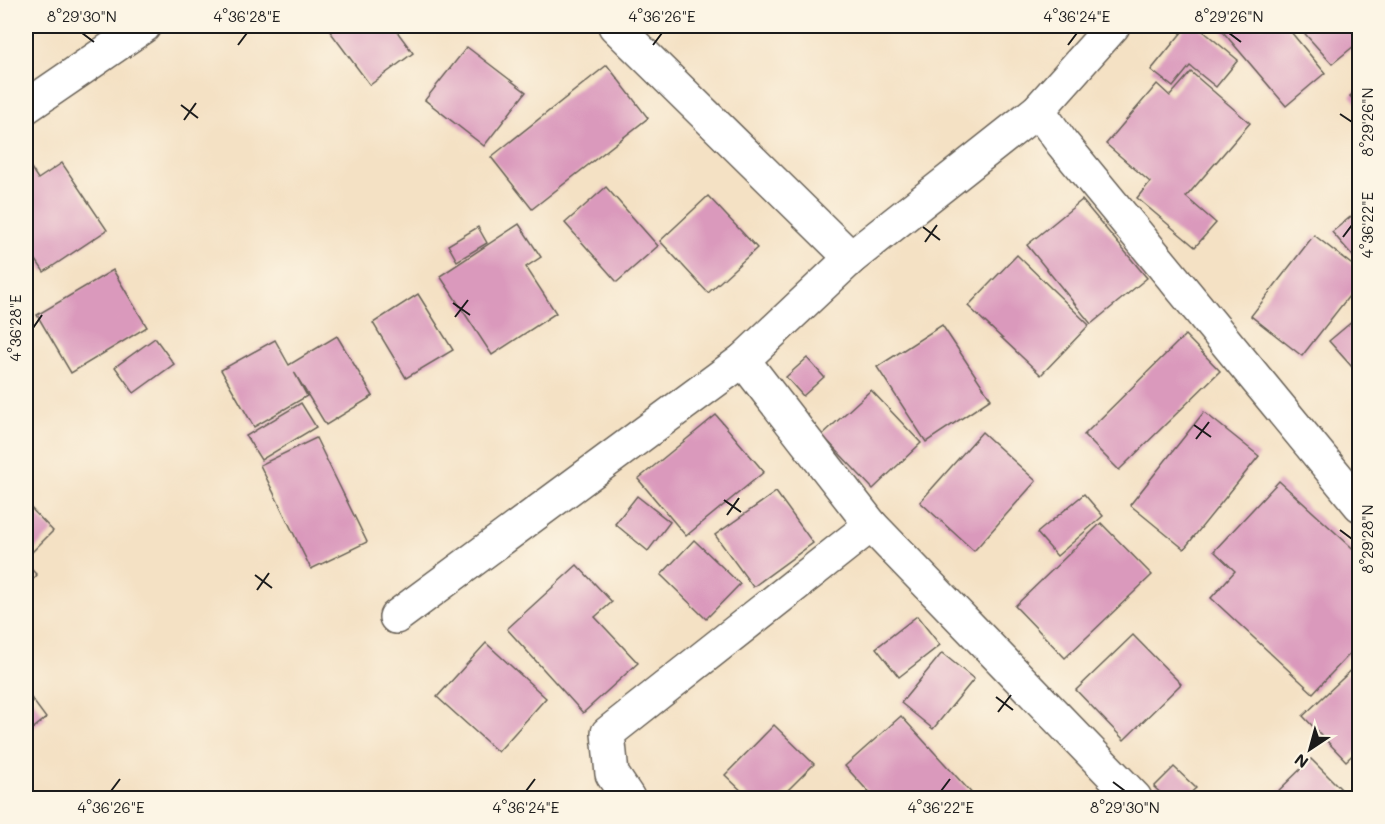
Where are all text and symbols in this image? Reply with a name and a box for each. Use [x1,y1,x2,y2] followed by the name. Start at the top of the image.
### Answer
[47,6,117,26] text: 8°29'30"N
[213,6,281,26] text: 4°36'28"E
[628,6,696,26] text: 4°36'26"E
[1044,6,1111,26] text: 4°36'24"E
[1194,6,1264,26] text: 8°29'26"N
[1357,87,1377,157] text: 8°29'26"N
[1357,191,1377,258] text: 4°36'22"E
[5,294,25,362] text: 4°36'28"E
[1357,504,1377,574] text: 8°29'28"N
[1280,719,1340,779] north arrow
[1290,749,1312,774] text: N
[77,797,145,817] text: 4°36'26"E
[493,797,560,817] text: 4°36'24"E
[908,797,975,817] text: 4°36'22"E
[1090,797,1160,817] text: 8°29'30"N

